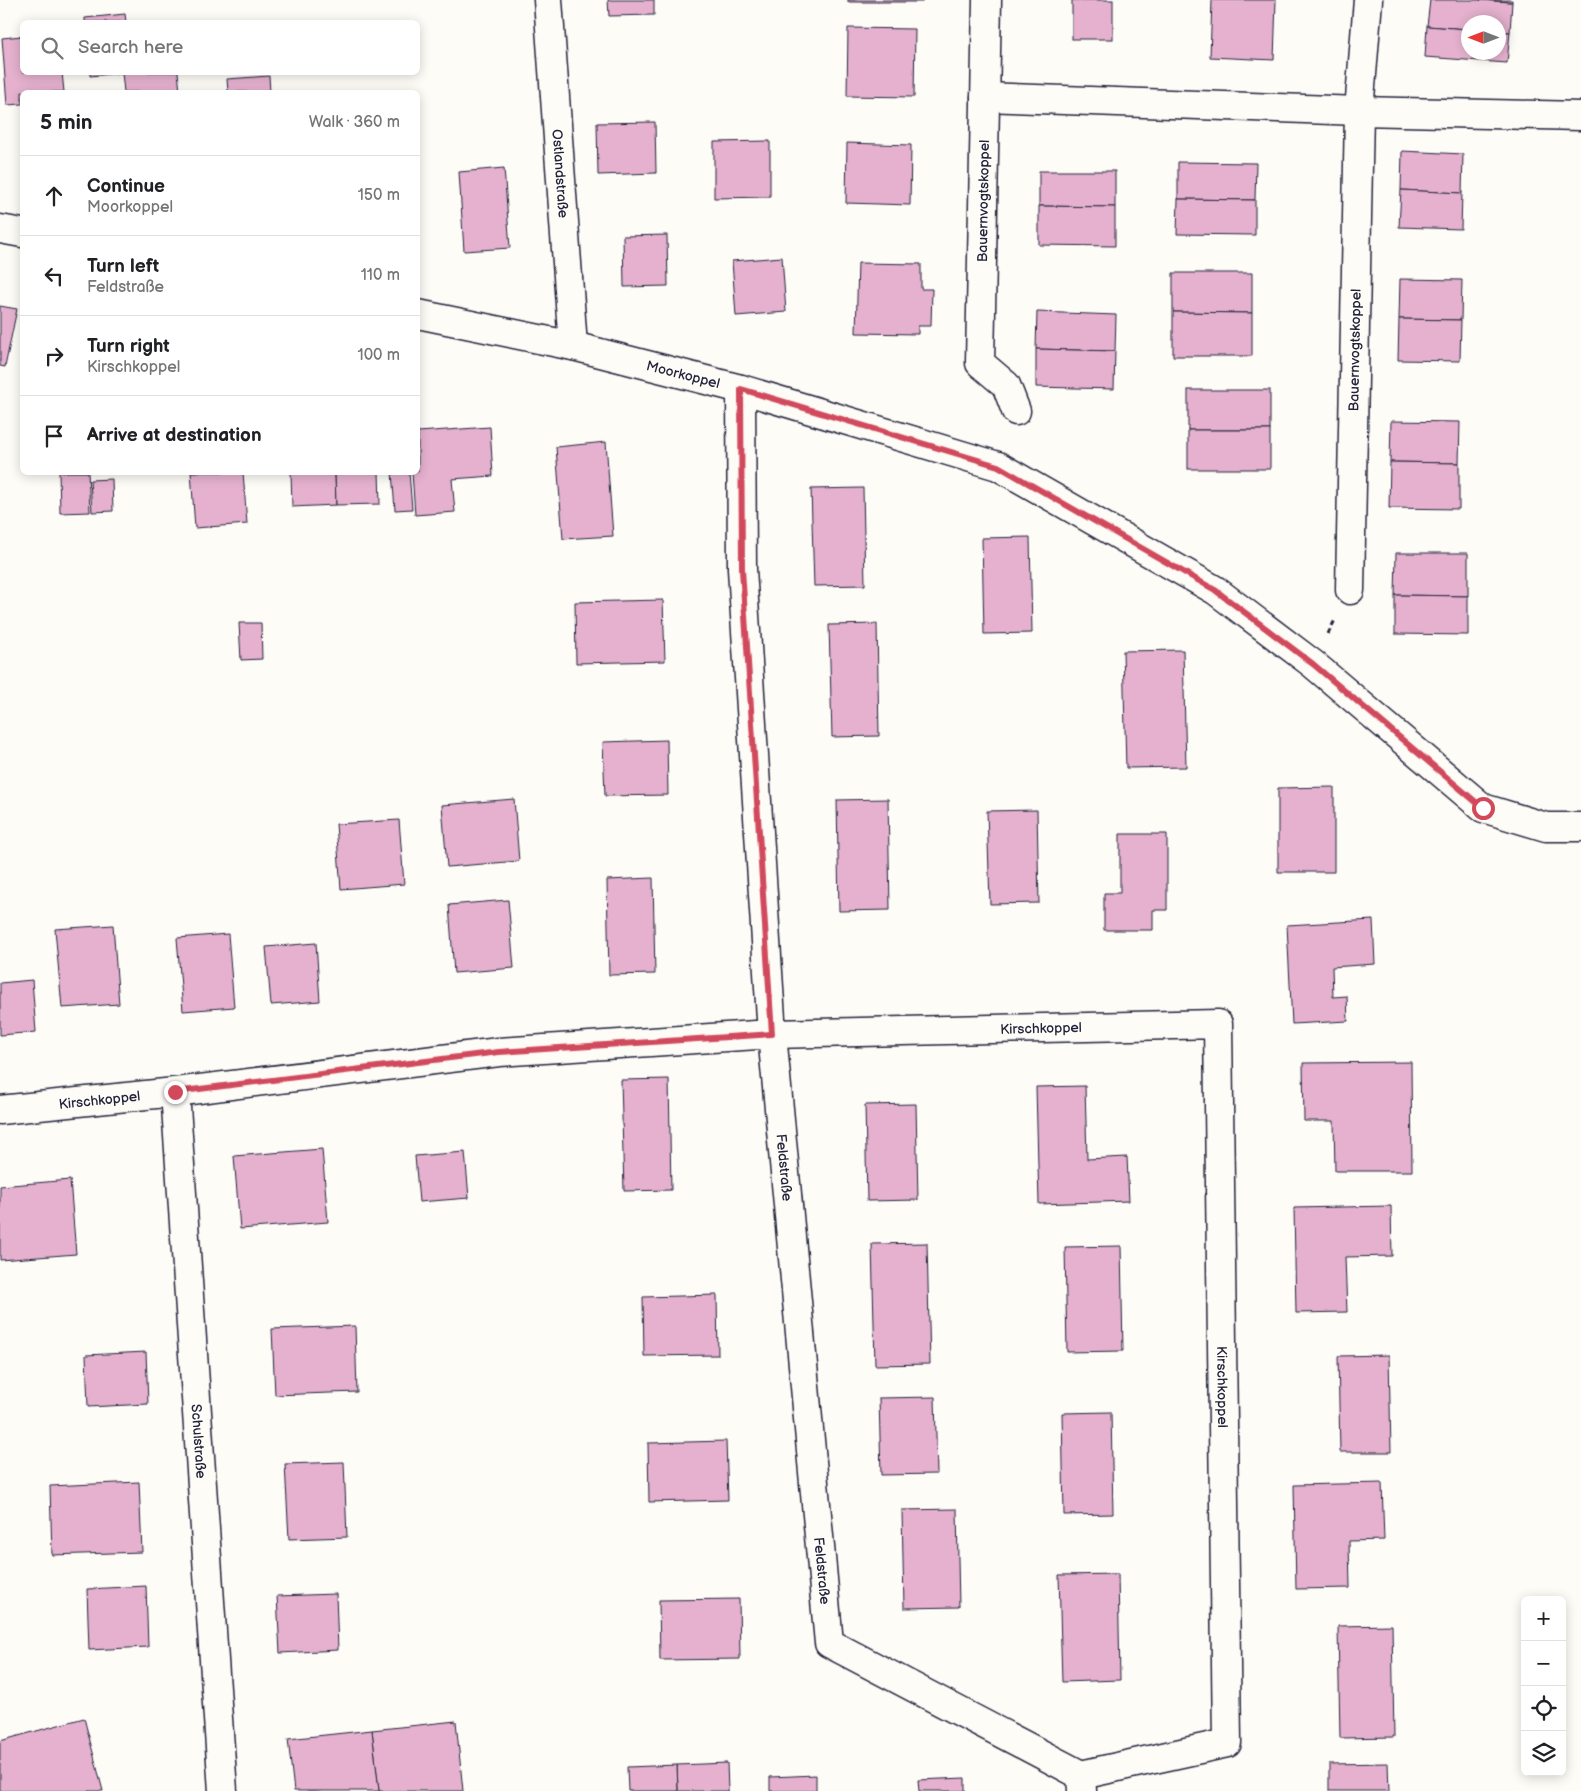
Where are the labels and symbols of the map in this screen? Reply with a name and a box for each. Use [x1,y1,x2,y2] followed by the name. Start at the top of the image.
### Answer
[1461,15,1506,60] north arrow
[548,129,572,219] street label: Ostlandstraße
[974,140,993,262] street label: Bauernvogtskoppel
[1345,289,1365,412] street label: Bauernvogtskoppel
[644,357,722,392] street label: Moorkoppel
[1472,797,1495,820] route start
[1000,1019,1082,1038] street label: Kirschkoppel
[164,1081,187,1104] route end
[58,1088,141,1113] street label: Kirschkoppel
[772,1133,796,1202] street label: Feldstraße
[1213,1346,1231,1428] street label: Kirschkoppel
[187,1403,210,1479] street label: Schulstraße
[810,1536,833,1605] street label: Feldstraße

